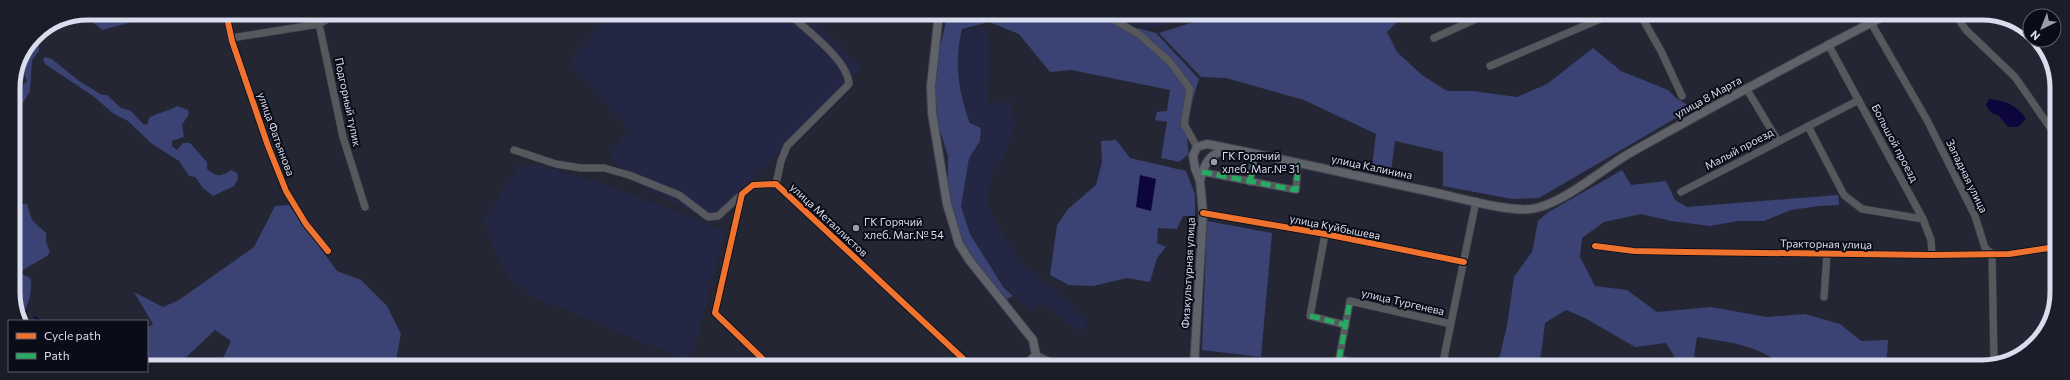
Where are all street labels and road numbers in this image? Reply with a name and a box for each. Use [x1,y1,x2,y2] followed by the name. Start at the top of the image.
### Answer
[333,56,364,148] street label: Подгорный тупик
[1672,73,1743,120] street label: улица 8 Марта
[255,90,298,178] street label: улица Фатьянова
[1869,102,1922,184] street label: Большой проезд
[1702,125,1776,172] street label: Малый проезд
[1944,137,1991,215] street label: Западная улица
[1330,152,1414,181] street label: улица Калинина
[788,180,871,259] street label: улица Металлистов
[1289,211,1382,242] street label: улица Куйбышева
[1178,217,1197,329] street label: Физкультурная улица
[1780,236,1872,251] street label: Тракторная улица
[1360,286,1446,317] street label: улица Тургенева

